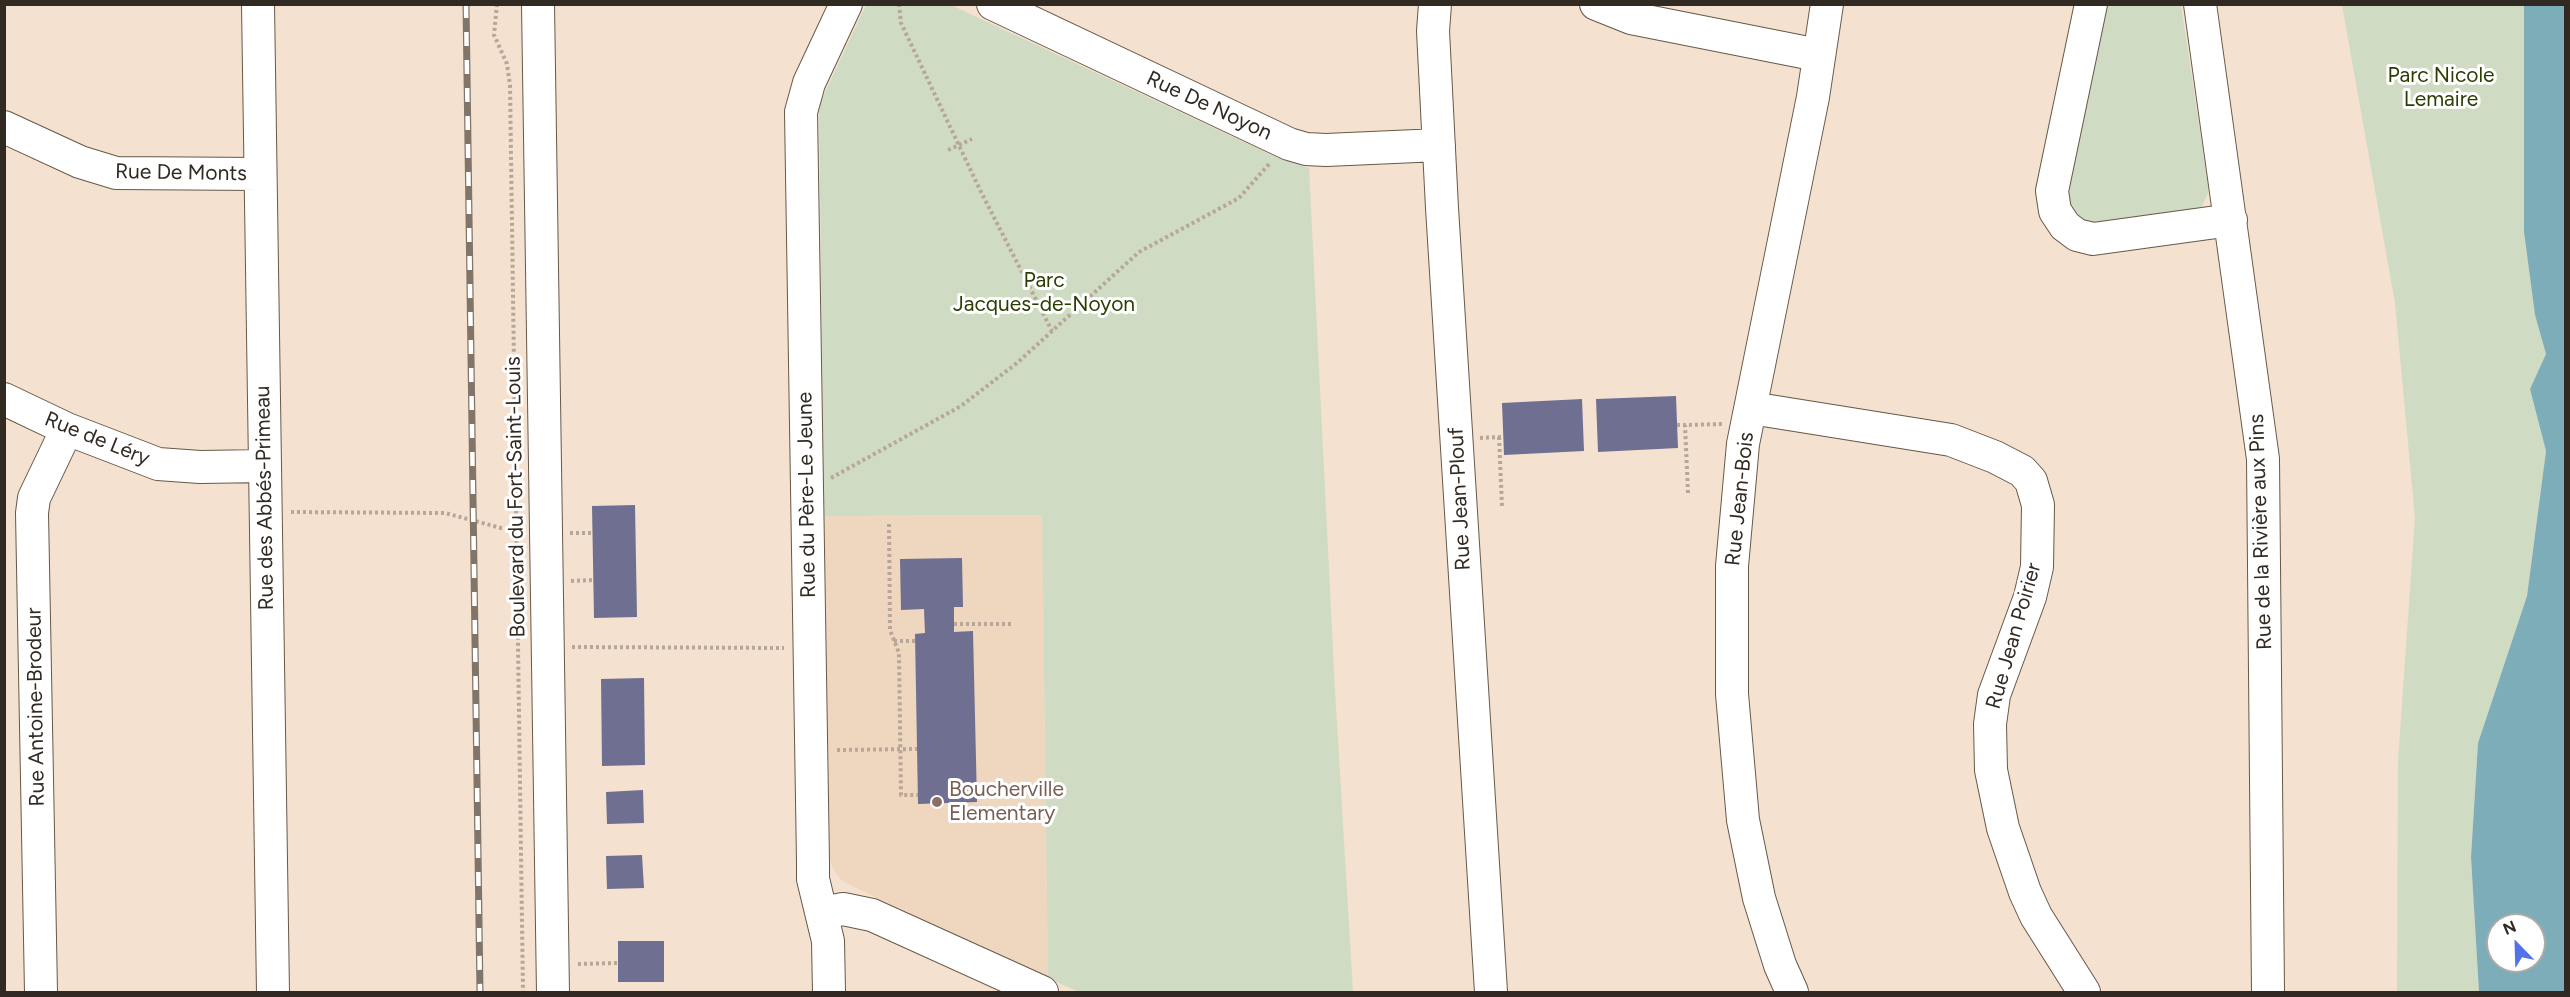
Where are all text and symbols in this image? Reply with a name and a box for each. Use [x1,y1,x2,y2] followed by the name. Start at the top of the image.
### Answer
[2387,63,2495,113] park label: Parc Nicole Lemaire
[1142,66,1276,146] street label: Rue De Noyon
[115,159,247,187] street label: Rue De Monts
[953,268,1135,318] park label: Parc Jacques-de-Noyon
[501,356,531,638] street label: Boulevard du Fort-Saint-Louis
[250,385,280,611] street label: Rue des Abbés-Primeau
[793,392,821,598] street label: Rue du Père-Le Jeune
[41,407,153,471] street label: Rue de Léry
[2244,414,2278,650] street label: Rue de la Rivière aux Pins
[1444,427,1476,571] street label: Rue Jean-Plouf
[1720,431,1760,567] street label: Rue Jean-Bois
[1981,560,2047,712] street label: Rue Jean Poirier
[22,607,50,807] street label: Rue Antoine-Brodeur
[949,777,1064,827] place label: Boucherville Elementary
[930,795,944,809] marker: Boucherville Elementary
[2486,913,2546,973] north arrow
[2500,917,2519,939] text: N

